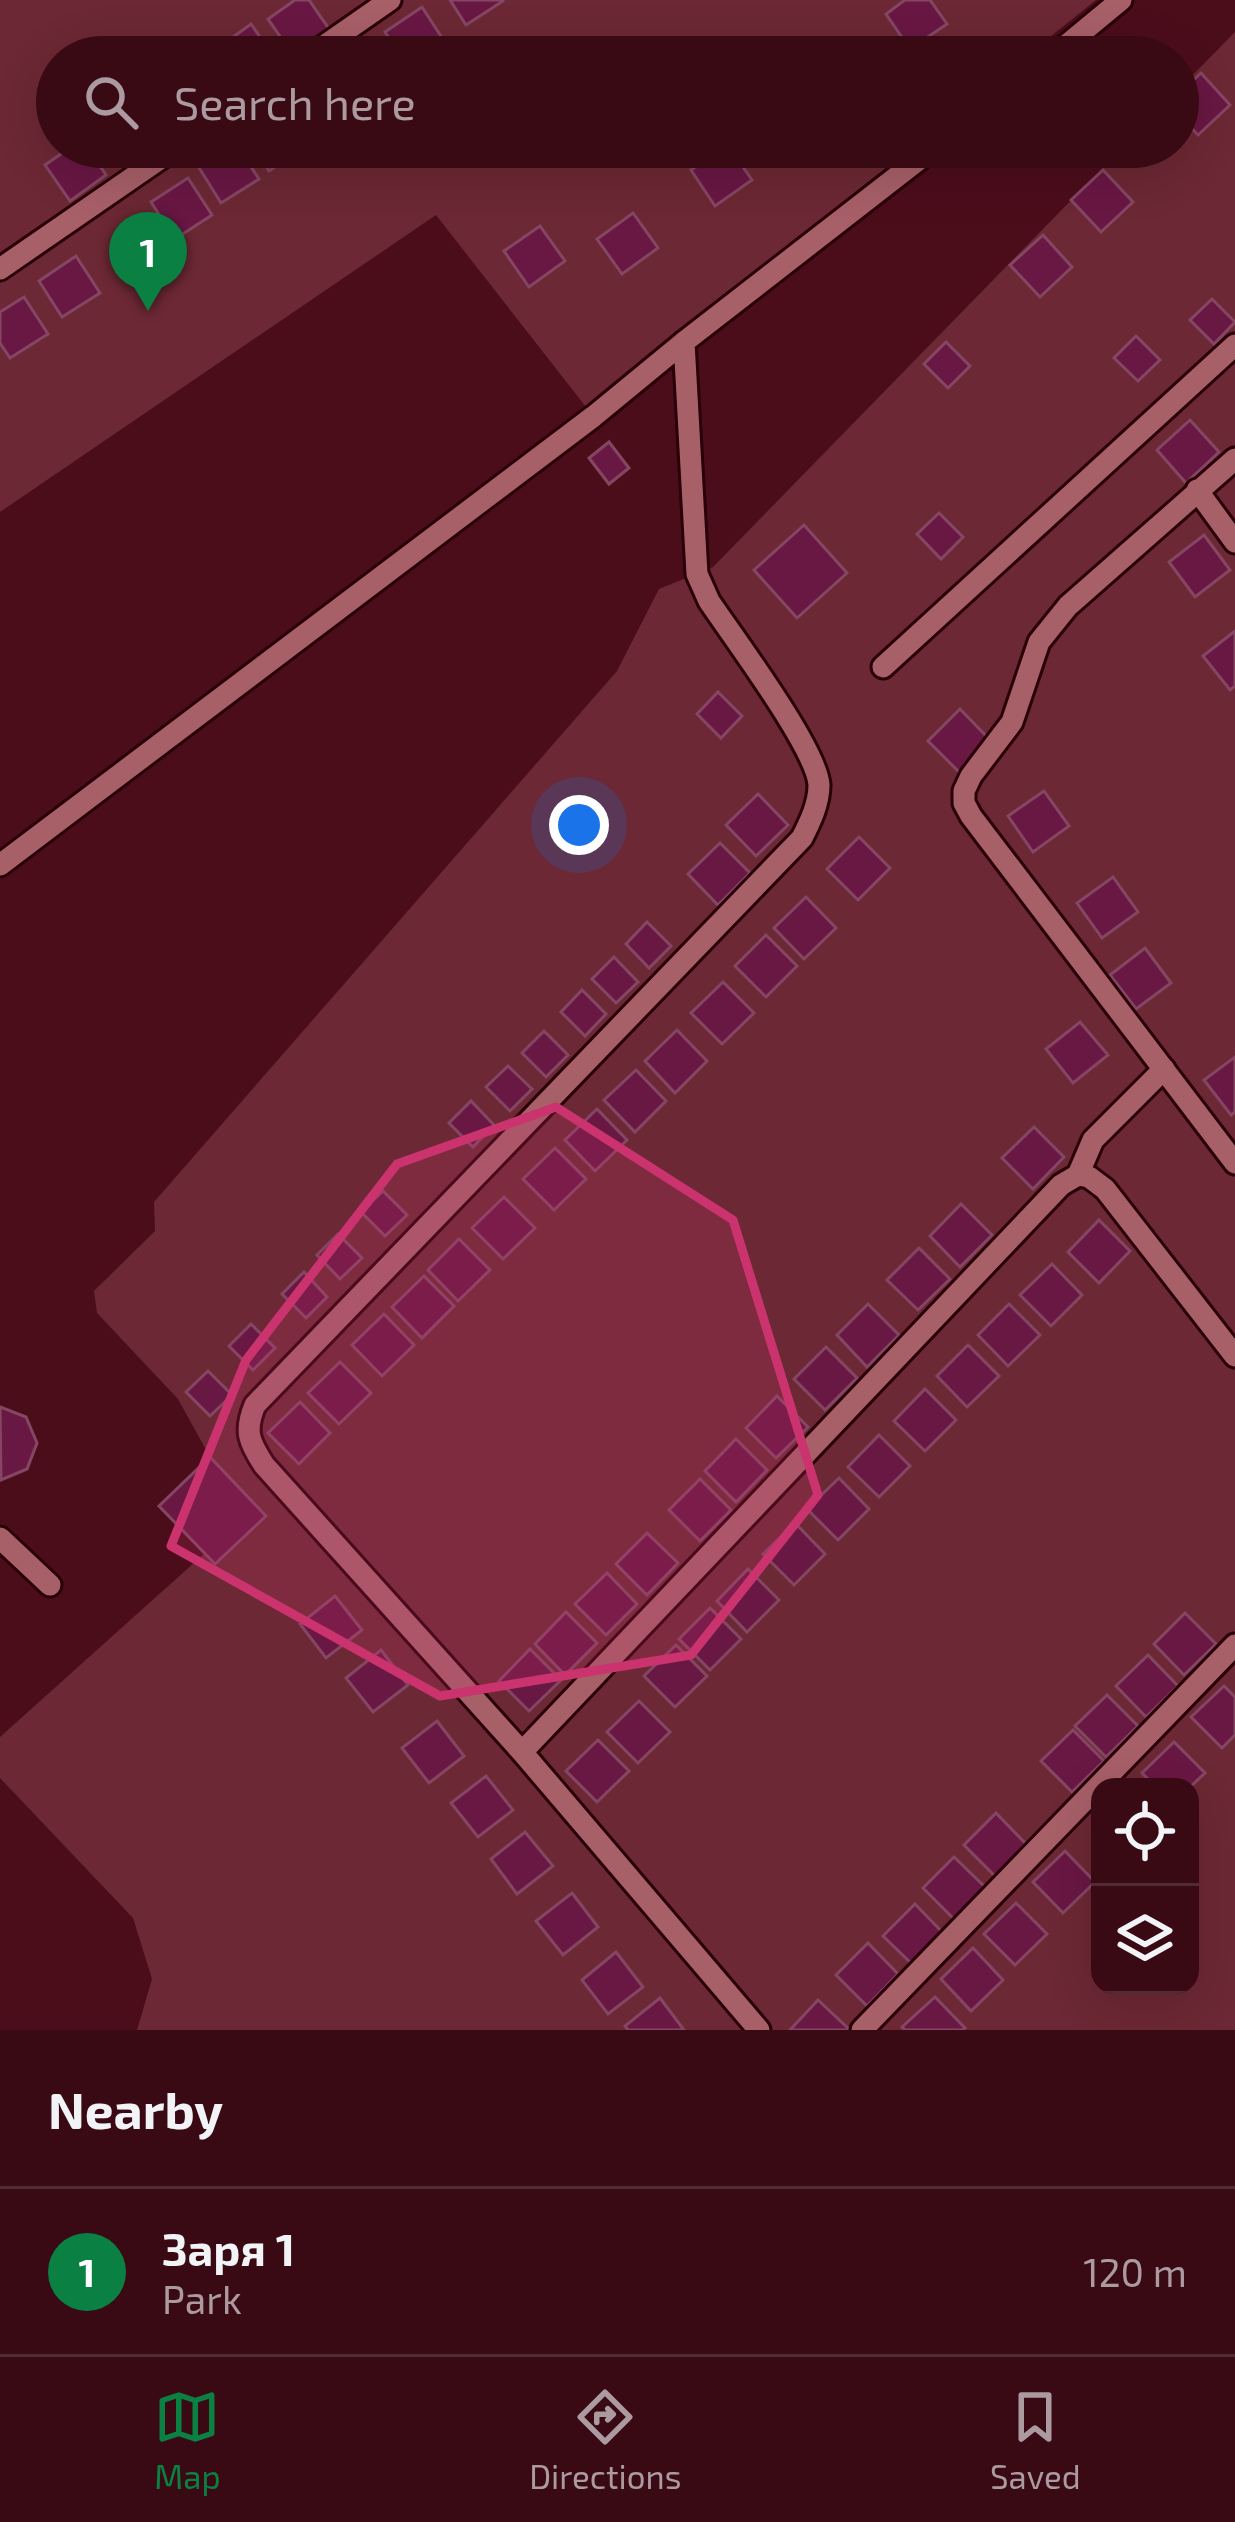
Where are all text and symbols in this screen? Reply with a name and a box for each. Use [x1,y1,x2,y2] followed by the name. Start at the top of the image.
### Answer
[36,36,1199,168] search box
[78,69,144,135] icon: search
[174,75,416,129] text: Search here
[109,212,187,311] pin: 1
[549,795,609,855] your location
[1091,1778,1199,1994] map controls
[1091,1778,1199,1886] button: locate
[1091,1886,1199,1994] button: layers
[48,2078,223,2139] text: Nearby
[162,2221,295,2275] text: Заря 1
[79,2248,95,2295] text: 1
[1083,2248,1187,2295] text: 120 m
[162,2275,242,2322] text: Park
[154,2384,221,2496] tab: Map
[529,2384,681,2496] tab: Directions
[990,2384,1081,2496] tab: Saved

